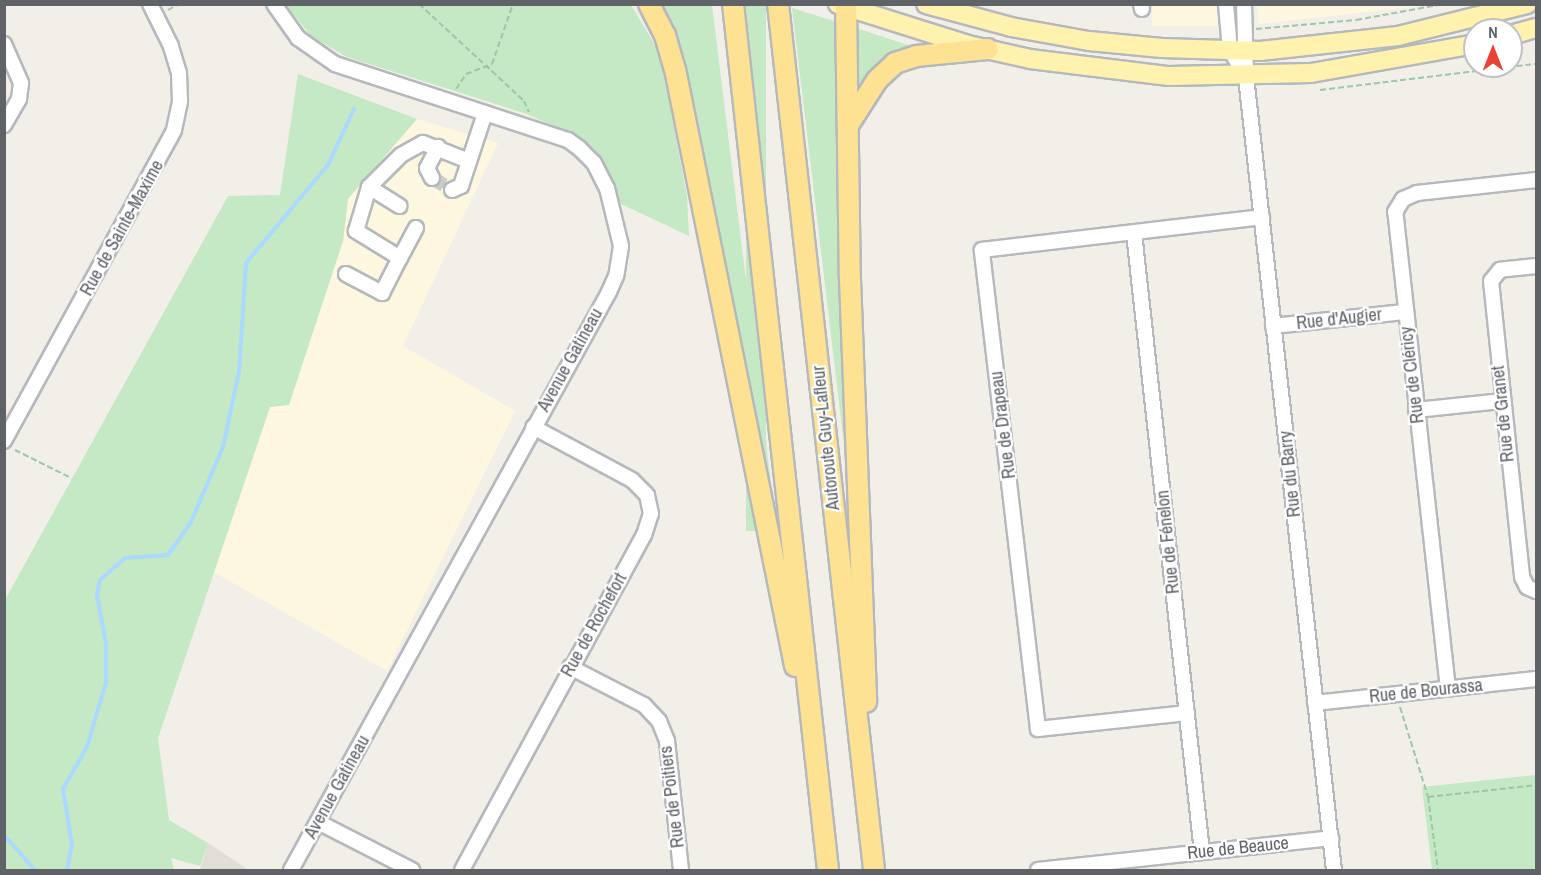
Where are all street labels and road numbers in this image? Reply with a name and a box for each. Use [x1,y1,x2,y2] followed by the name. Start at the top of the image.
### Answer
[76,156,168,300] street label: Rue de Sainte-Maxime
[1295,304,1383,334] street label: Rue d'Augier
[533,305,607,415] street label: Avenue Gatineau
[1395,325,1429,425] street label: Rue de Cléricy
[808,365,844,511] street label: Autoroute Guy-Lafleur
[1487,365,1519,463] street label: Rue de Granet
[986,370,1020,480] street label: Rue de Drapeau
[1275,430,1305,518] street label: Rue du Barry
[1152,489,1184,595] street label: Rue de Fénelon
[557,569,631,681] street label: Rue de Rochefort
[1368,674,1484,708] street label: Rue de Bourassa
[300,732,374,842] street label: Avenue Gatineau
[655,745,689,849] street label: Rue de Poitiers
[1186,832,1290,864] street label: Rue de Beauce

